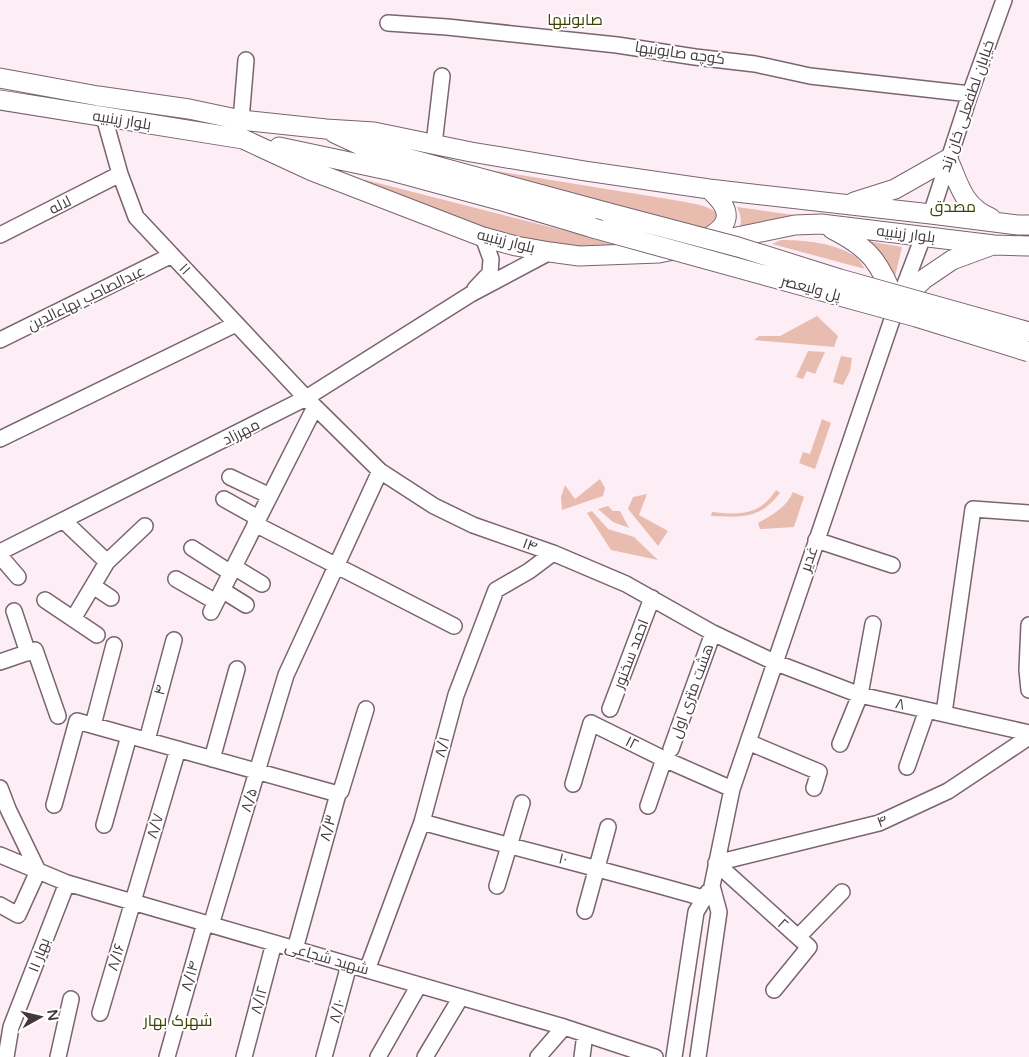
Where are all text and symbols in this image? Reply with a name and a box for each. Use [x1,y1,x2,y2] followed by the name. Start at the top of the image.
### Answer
[547,10,603,30] district label: صابونیها
[634,38,726,69] street label: کوچه صابونیها
[936,38,999,175] street label: خیابان لطفعلی خان زند
[91,106,153,134] street label: بلوار زینبیه
[46,192,74,218] street label: لاله
[930,197,976,217] district label: مصدق
[876,221,936,247] street label: بلوار زینبیه
[475,225,537,257] street label: بلوار زینبیه
[175,259,195,279] street label: ۱۱
[24,262,148,335] street label: عبدالصاحب بهاءالدین
[778,271,843,306] street label: پل ولیعصر
[219,415,263,450] street label: مهرزاد
[520,534,540,556] street label: ۱۴
[796,544,822,575] street label: غدیر
[609,617,652,692] street label: احمد سخنور
[667,641,718,741] street label: هشت متری اول
[150,683,170,697] street label: ۴
[894,694,906,714] street label: ۸
[622,732,642,754] street label: ۱۲
[431,735,453,759] street label: ۸/۱
[237,786,261,814] street label: ۸/۵
[143,811,167,841] street label: ۸/۷
[874,811,890,831] street label: ۴
[316,813,340,843] street label: ۸/۳
[557,849,569,869] street label: ۱۰
[774,915,792,933] street label: ۲
[24,935,55,975] street label: بهار ۱۱
[283,937,371,980] street label: شهید شجاعی
[103,941,129,973] street label: ۸/۱۶
[177,959,203,993] street label: ۸/۱۴
[247,984,271,1016] street label: ۸/۱۲
[15,992,65,1042] north arrow
[325,997,349,1025] street label: ۸/۱۰
[43,1009,62,1022] text: N
[142,1011,213,1031] district label: شهرک بهار

